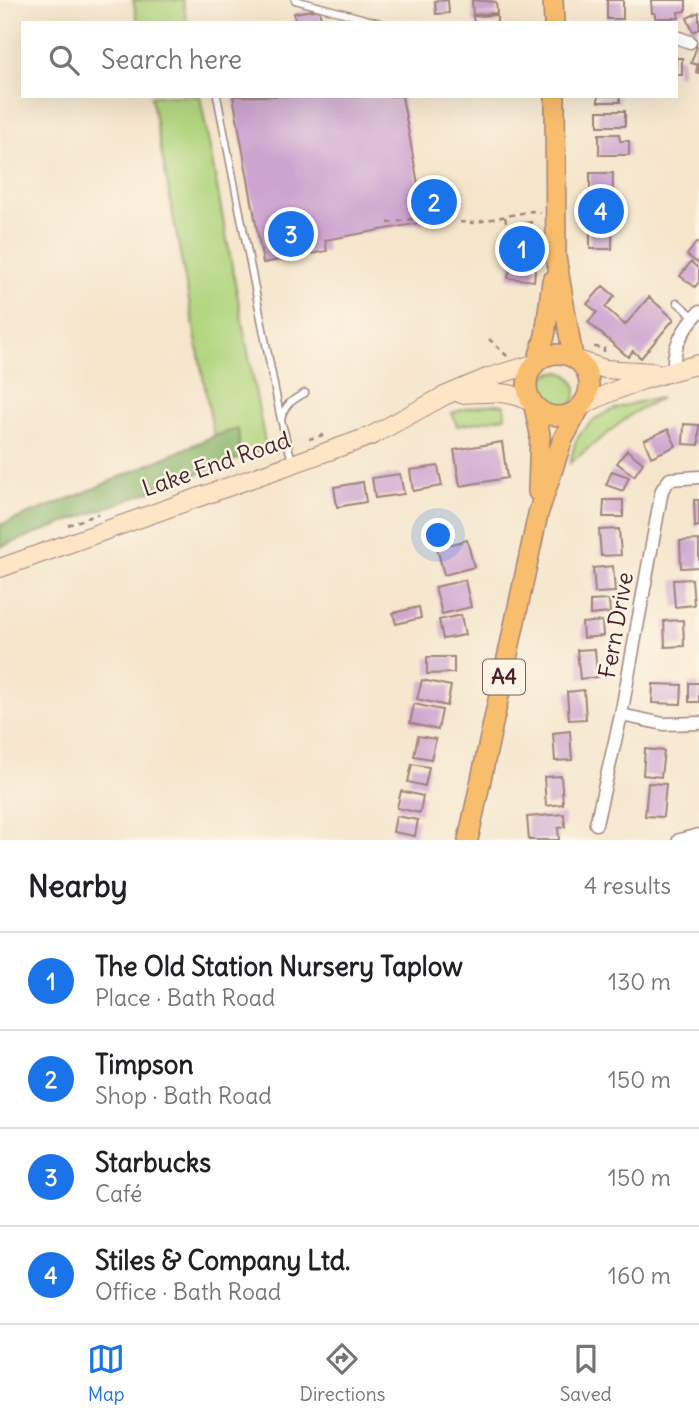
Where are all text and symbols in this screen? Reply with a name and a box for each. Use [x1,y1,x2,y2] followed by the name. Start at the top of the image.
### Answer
[21,21,678,98] search box
[45,41,83,79] icon: search
[101,43,242,76] text: Search here
[411,176,457,228] pin: 2
[578,185,624,237] pin: 4
[268,208,314,260] pin: 3
[499,223,545,275] pin: 1
[138,425,294,502] street label: Lake End Road
[421,518,455,552] your location
[592,570,639,680] street label: Fern Drive
[483,660,525,694] road number: A4
[28,867,128,905] text: Nearby
[584,871,671,900] text: 4 results
[95,950,463,983] text: The Old Station Nursery Taplow
[46,967,56,996] text: 1
[608,967,671,996] text: 130 m
[95,983,275,1012] text: Place · Bath Road
[95,1048,194,1081] text: Timpson
[45,1065,57,1094] text: 2
[608,1065,671,1094] text: 150 m
[95,1081,272,1110] text: Shop · Bath Road
[95,1146,211,1179] text: Starbucks
[44,1163,58,1192] text: 3
[608,1163,671,1192] text: 150 m
[95,1179,142,1208] text: Café
[95,1244,350,1277] text: Stiles & Company Ltd.
[44,1261,58,1290] text: 4
[608,1261,671,1290] text: 160 m
[95,1277,281,1306] text: Office · Bath Road
[87,1340,125,1406] tab: Map
[300,1340,385,1406] tab: Directions
[560,1340,612,1406] tab: Saved

